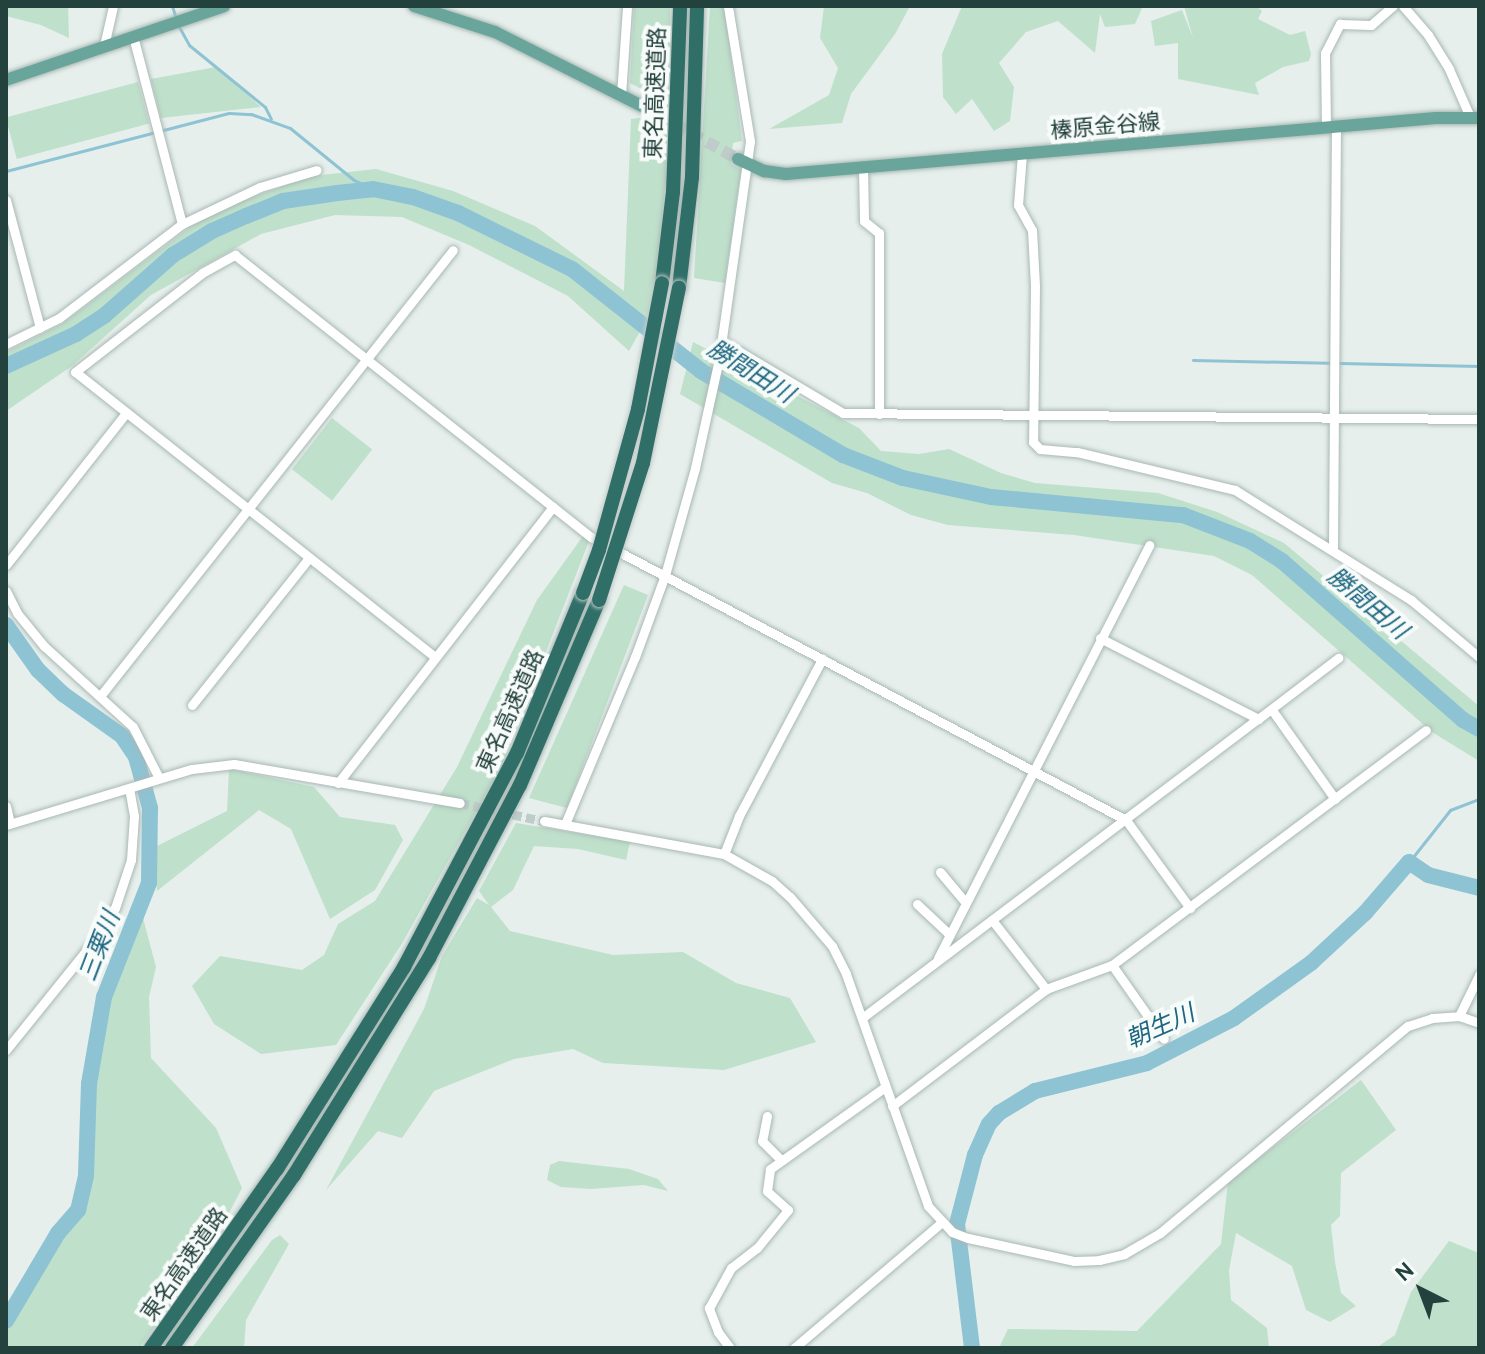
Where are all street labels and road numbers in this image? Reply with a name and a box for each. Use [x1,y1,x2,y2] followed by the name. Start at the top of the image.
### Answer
[640,27,670,159] street label: 東名高速道路
[1049,108,1161,144] street label: 榛原金谷線
[471,645,549,777] street label: 東名高速道路
[135,1202,233,1326] street label: 東名高速道路

